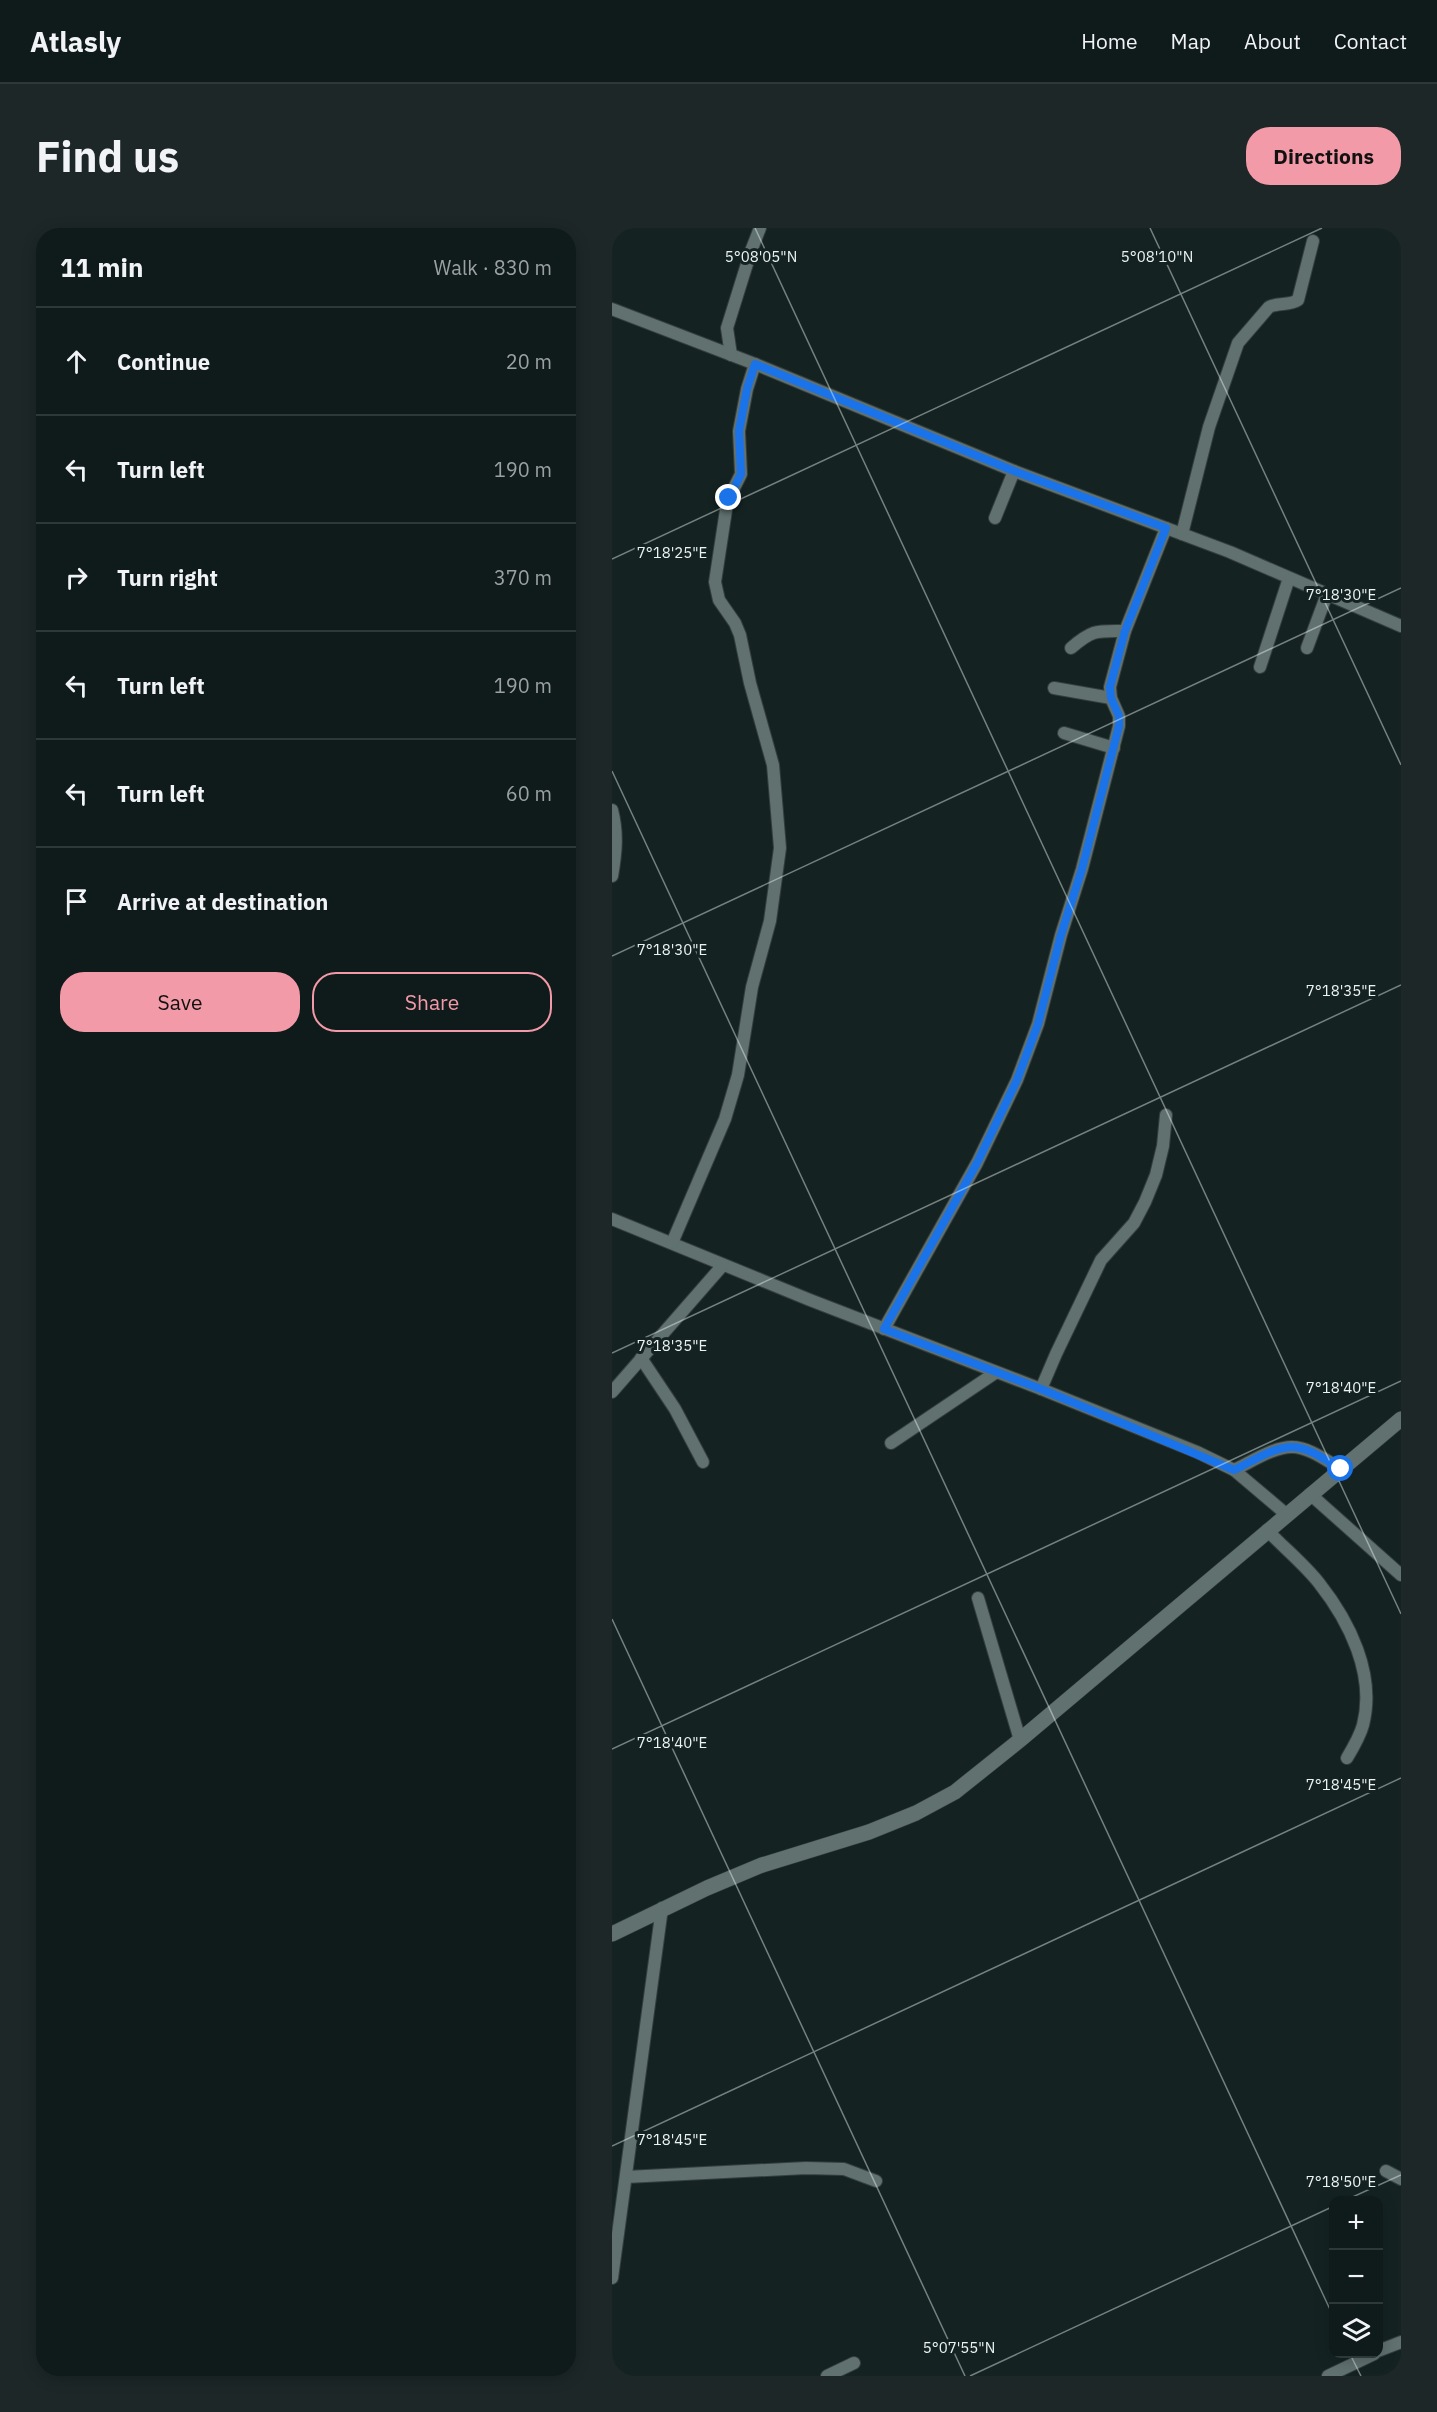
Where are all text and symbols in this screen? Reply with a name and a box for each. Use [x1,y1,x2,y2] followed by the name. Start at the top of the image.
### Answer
[30,23,121,60] text: Atlasly
[1081,27,1138,55] text: Home
[1171,27,1211,55] text: Map
[1244,27,1301,55] text: About
[1334,27,1407,55] text: Contact
[1246,127,1401,185] button: Directions
[36,129,179,184] text: Find us
[725,247,797,266] text: 5°08'05"N
[1121,247,1193,266] text: 5°08'10"N
[60,250,144,284] text: 11 min
[434,254,552,281] text: Walk · 830 m
[60,345,93,378] icon: ahead
[117,347,210,376] text: Continue
[506,348,552,375] text: 20 m
[60,453,93,486] icon: left
[117,455,205,484] text: Turn left
[494,456,552,483] text: 190 m
[715,484,741,510] route end
[637,543,707,562] text: 7°18'25"E
[60,561,93,594] icon: right
[117,563,218,592] text: Turn right
[494,564,552,591] text: 370 m
[1306,585,1376,604] text: 7°18'30"E
[60,669,93,702] icon: left
[117,671,205,700] text: Turn left
[494,672,552,699] text: 190 m
[60,777,93,810] icon: left
[117,779,205,808] text: Turn left
[506,780,552,807] text: 60 m
[60,885,93,918] icon: arrive
[117,887,328,916] text: Arrive at destination
[637,940,707,959] text: 7°18'30"E
[60,972,300,1032] button: Save
[312,972,552,1032] button: Share
[1306,981,1376,1000] text: 7°18'35"E
[637,1336,707,1355] text: 7°18'35"E
[1306,1378,1376,1397] text: 7°18'40"E
[1327,1455,1353,1481] route start
[637,1733,707,1752] text: 7°18'40"E
[1306,1775,1376,1794] text: 7°18'45"E
[637,2130,707,2149] text: 7°18'45"E
[1306,2172,1376,2191] text: 7°18'50"E
[1329,2196,1383,2358] map controls
[1329,2196,1383,2250] button: +
[1329,2250,1383,2304] button: −
[1329,2304,1383,2358] button: layers
[923,2338,995,2357] text: 5°07'55"N

